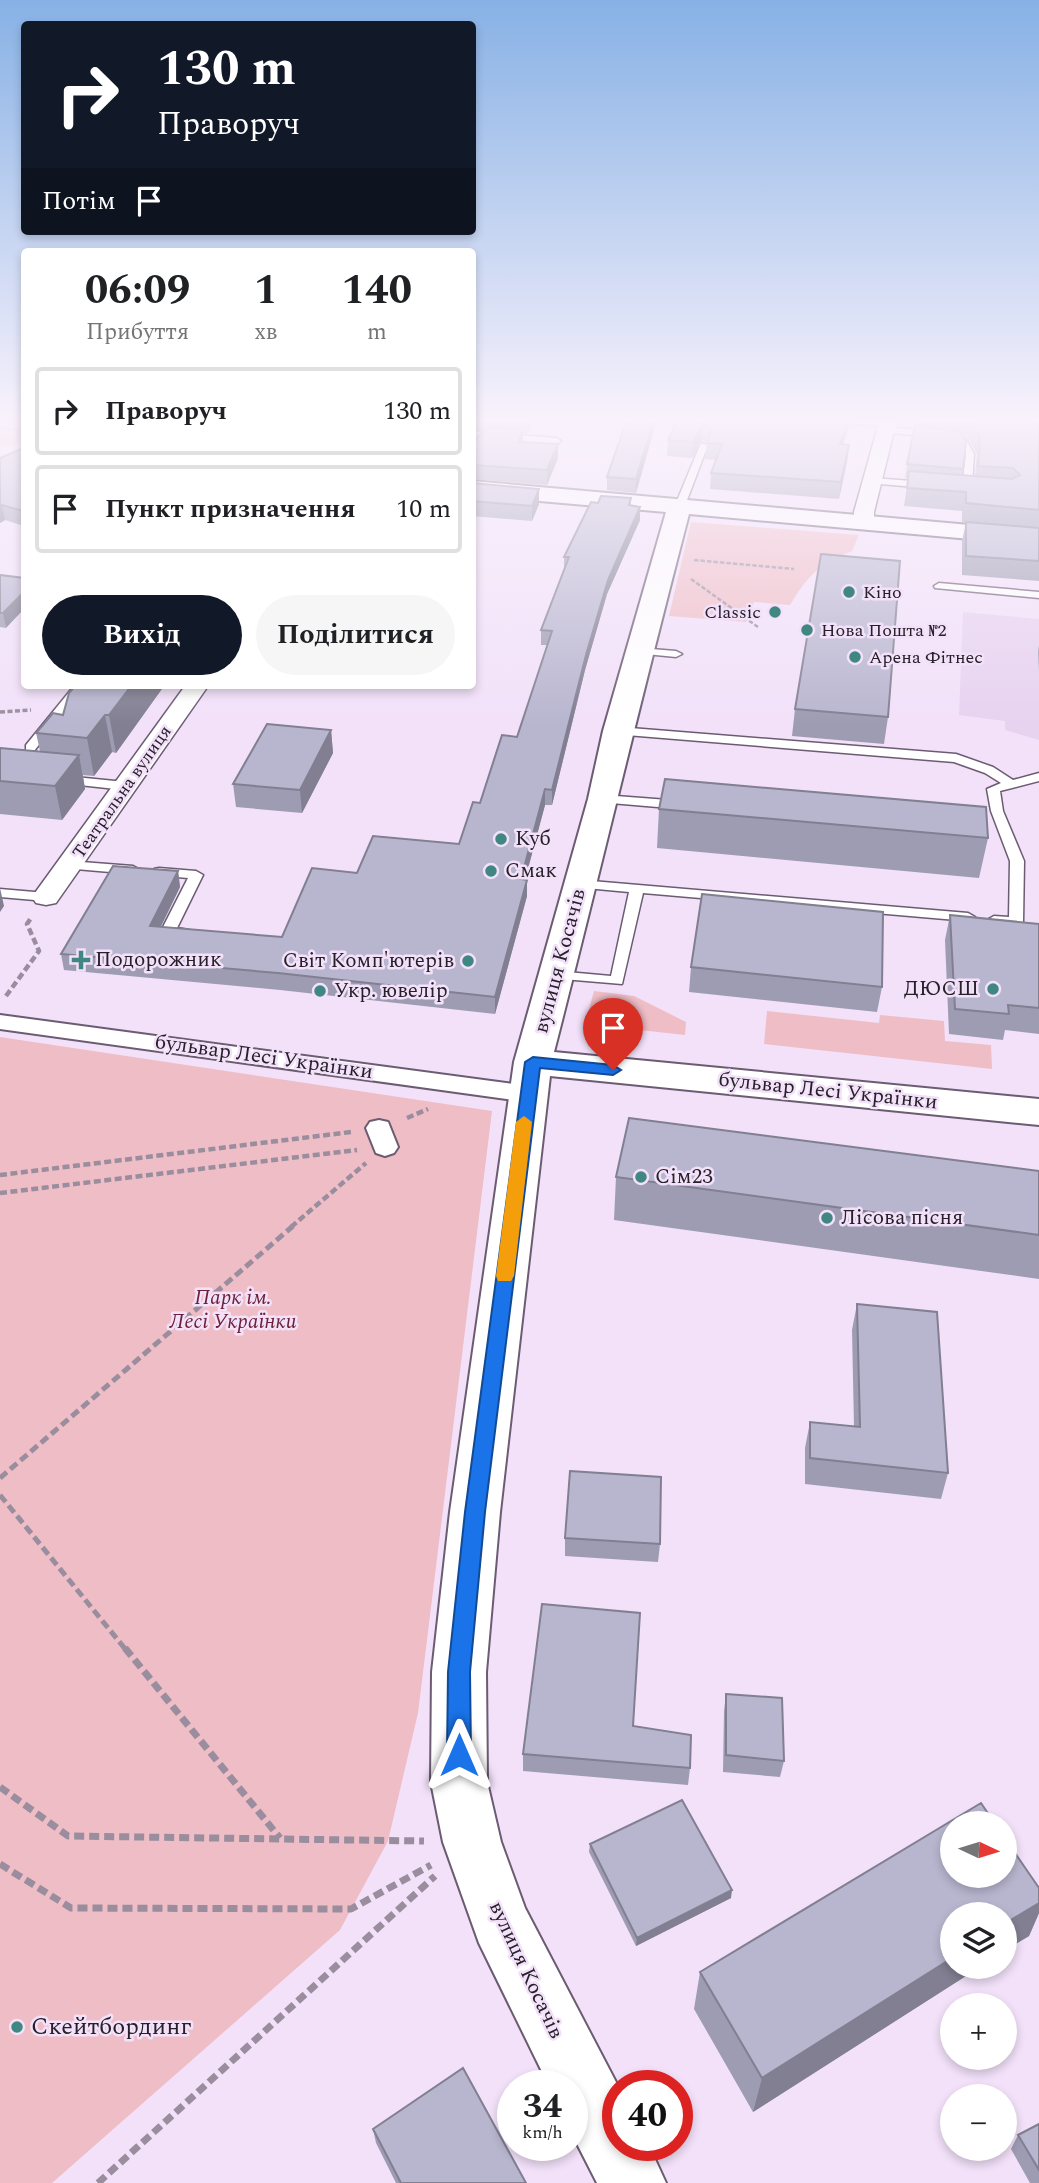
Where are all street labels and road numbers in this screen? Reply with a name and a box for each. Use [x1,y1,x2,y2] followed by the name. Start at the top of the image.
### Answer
[66,720,178,864] street label: Театральна вулиця
[525,885,595,1037] street label: вулиця Косачів
[153,1026,375,1088] street label: бульвар Лесі Українки
[717,1064,939,1118] street label: бульвар Лесі Українки
[480,1896,572,2044] street label: вулиця Косачів

